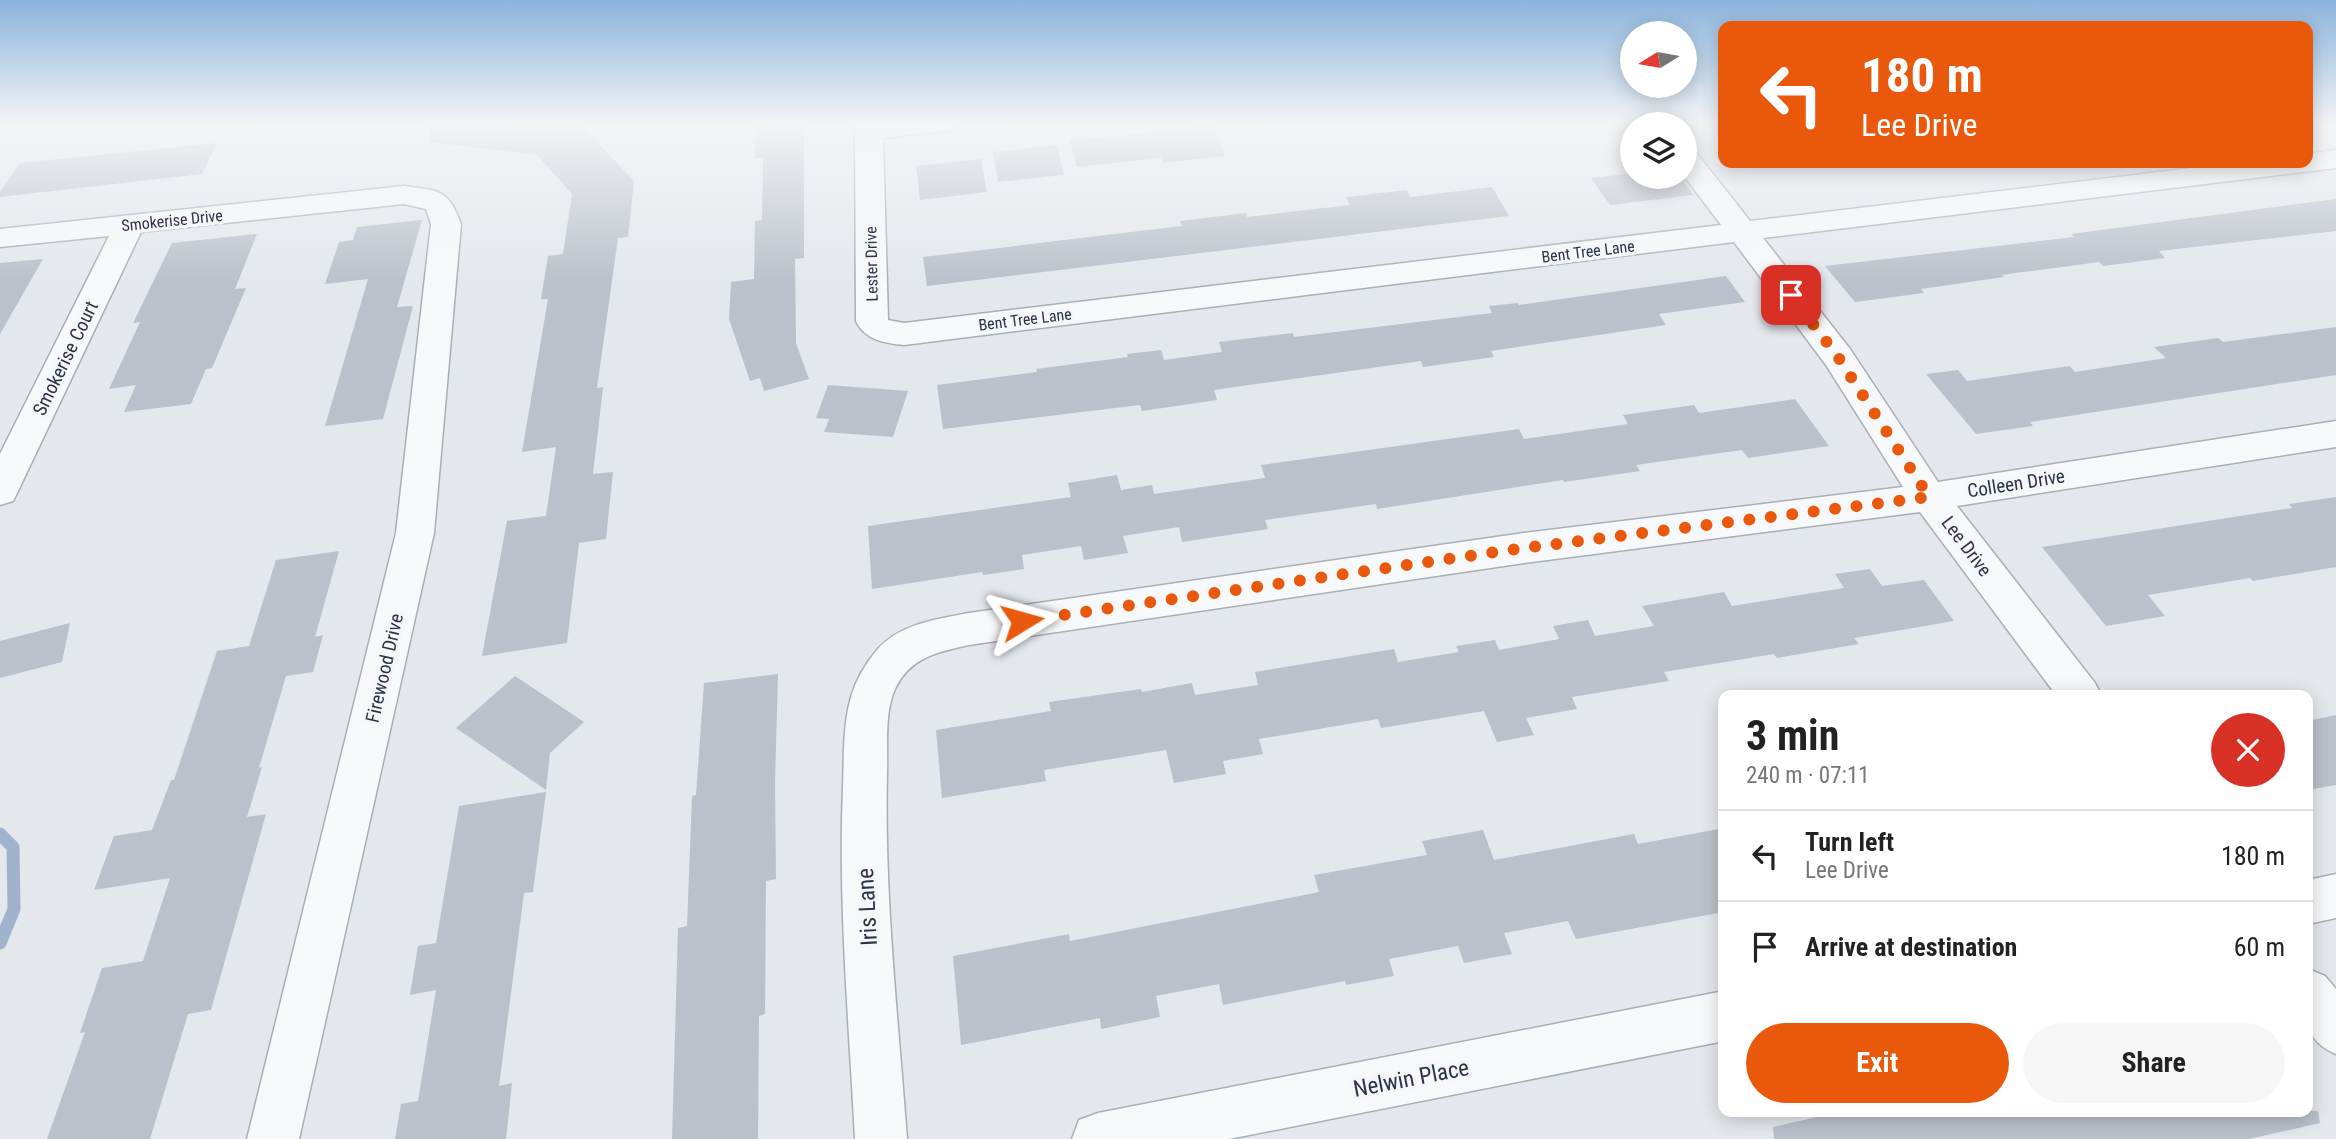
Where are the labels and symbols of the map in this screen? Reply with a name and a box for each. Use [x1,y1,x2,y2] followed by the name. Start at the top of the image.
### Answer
[1620,21,1698,98] north arrow
[120,206,224,235] street label: Smokerise Drive
[861,226,882,302] street label: Lester Drive
[1540,236,1636,267] street label: Bent Tree Lane
[1761,265,1821,325] pin
[28,297,103,419] street label: Smokerise Court
[977,304,1073,335] street label: Bent Tree Lane
[1966,464,2067,503] street label: Colleen Drive
[1937,512,1997,581] street label: Lee Drive
[985,584,1059,658] position arrow
[361,611,408,725] street label: Firewood Drive
[852,867,883,946] street label: Iris Lane
[1351,1054,1471,1103] street label: Nelwin Place

